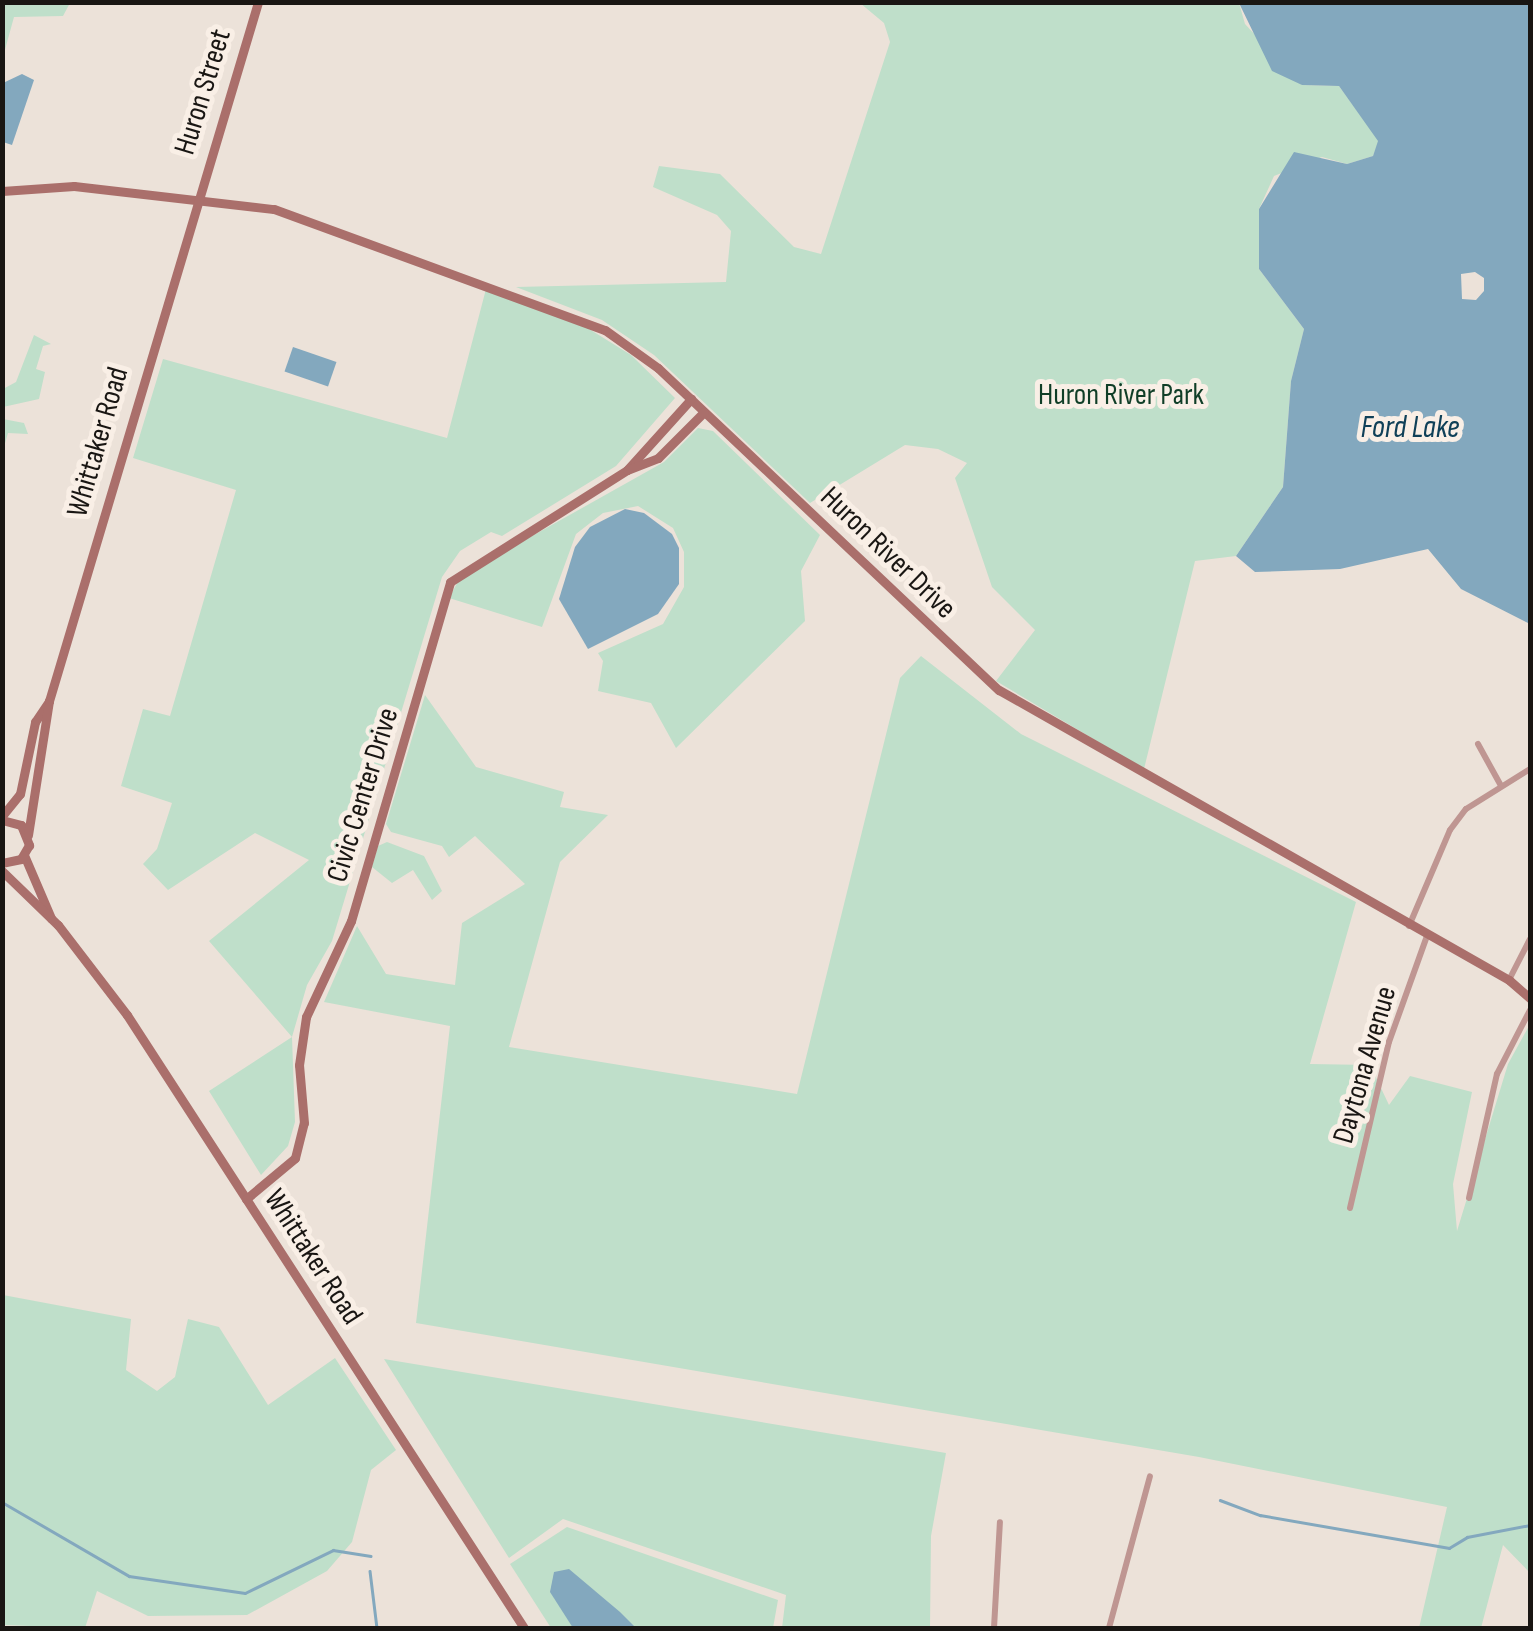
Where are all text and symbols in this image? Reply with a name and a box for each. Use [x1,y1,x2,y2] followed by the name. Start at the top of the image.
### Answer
[167,25,239,159] street label: Huron Street
[59,363,137,521] street label: Whittaker Road
[1038,377,1204,413] park label: Huron River Park
[1360,409,1460,447] water label: Ford Lake
[813,479,963,627] street label: Huron River Drive
[319,704,407,886] street label: Civic Center Drive
[1325,982,1405,1148] street label: Daytona Avenue
[256,1183,370,1331] street label: Whittaker Road

